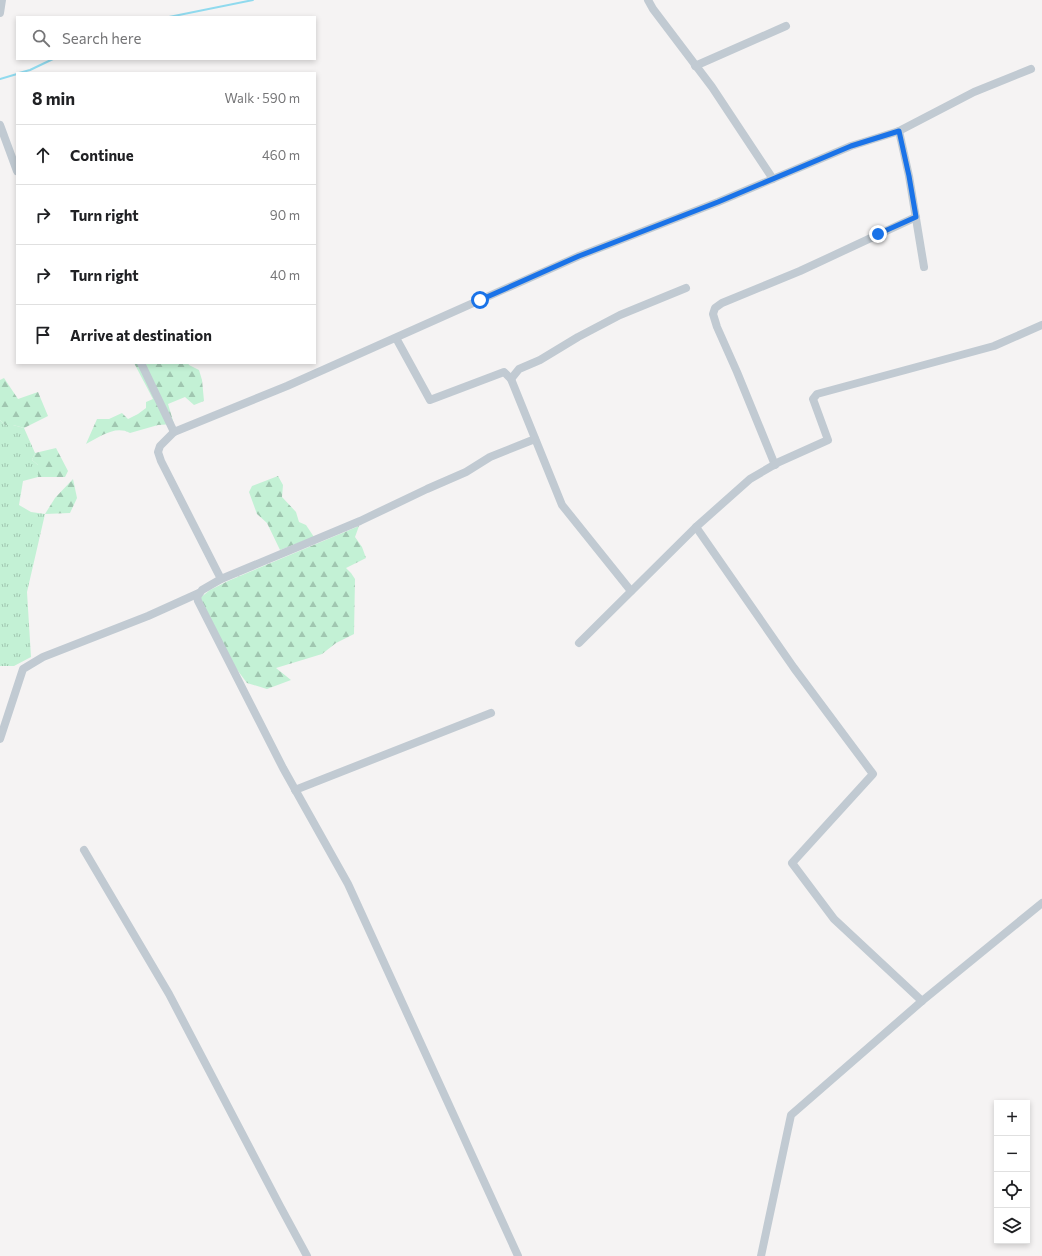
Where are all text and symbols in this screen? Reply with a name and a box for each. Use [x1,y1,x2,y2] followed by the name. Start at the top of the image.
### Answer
[16,16,316,60] search box
[30,27,52,49] icon: search
[62,29,141,47] text: Search here
[32,88,75,109] text: 8 min
[225,90,300,106] text: Walk · 590 m
[32,144,54,166] icon: ahead
[70,146,134,164] text: Continue
[262,147,300,163] text: 460 m
[32,204,54,226] icon: right
[70,206,139,224] text: Turn right
[270,207,300,223] text: 90 m
[869,225,887,243] route end
[32,264,54,286] icon: right
[70,266,139,284] text: Turn right
[270,267,300,283] text: 40 m
[471,291,489,309] route start
[32,324,54,346] icon: arrive
[70,326,212,344] text: Arrive at destination
[994,1100,1030,1244] map controls
[994,1100,1030,1136] button: +
[994,1136,1030,1172] button: −
[994,1172,1030,1208] button: locate
[994,1208,1030,1244] button: layers

